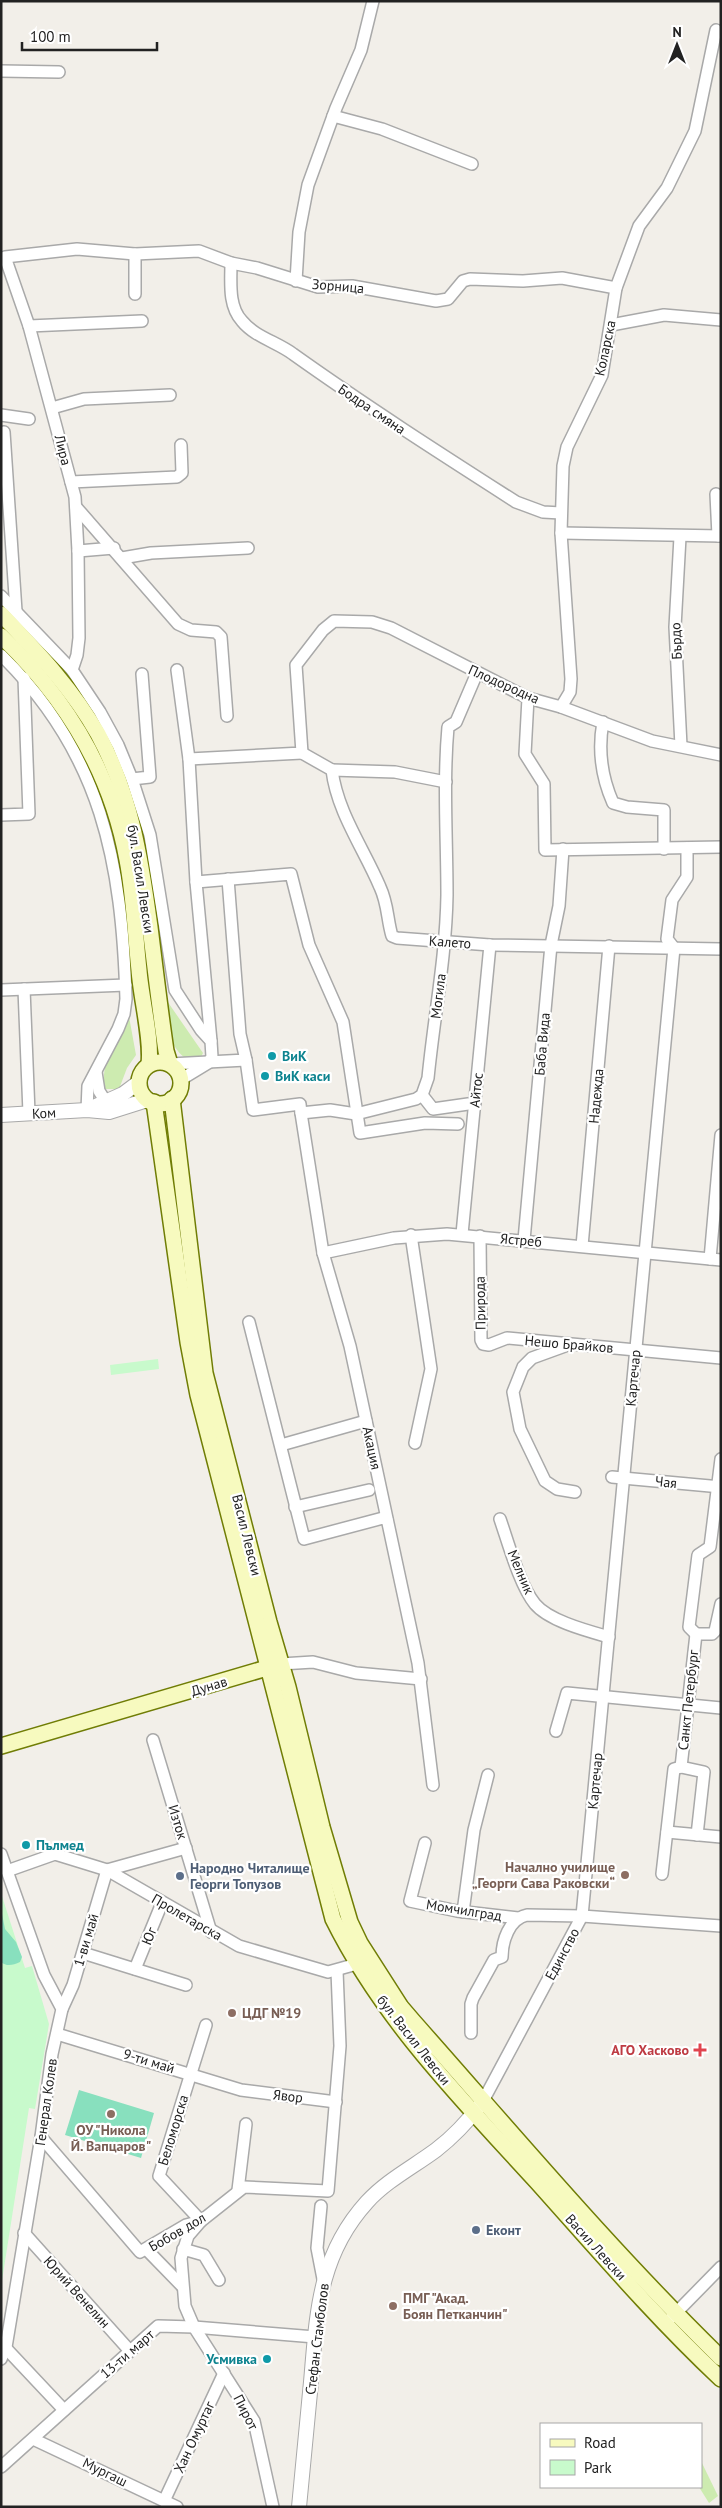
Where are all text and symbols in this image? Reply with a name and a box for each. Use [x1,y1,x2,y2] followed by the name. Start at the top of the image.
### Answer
[22,20,158,52] scale bar
[652,20,702,70] north arrow
[672,23,682,41] text: N
[30,27,71,46] text: 100 m
[311,275,365,297] street label: Зорница
[590,318,620,378] street label: Коларска
[335,380,409,438] street label: Бодра смяна
[50,432,75,467] street label: Лира
[666,622,686,660] street label: Бърдо
[466,660,542,708] street label: Плодородна
[124,823,158,935] street label: бул. Васил Левски
[428,932,472,952] street label: Калето
[426,972,450,1020] street label: Могила
[530,1012,554,1076] street label: Баба Вида
[282,1047,307,1065] place label: ВиК
[266,1050,278,1062] marker: ВиК
[275,1067,330,1085] place label: ВиК каси
[585,1068,607,1124] street label: Надежда
[259,1070,271,1082] marker: ВиК каси
[465,1072,487,1108] street label: Айтос
[31,1103,57,1123] street label: Ком
[499,1229,543,1251] street label: Ястреб
[471,1276,489,1330] street label: Природа
[524,1331,614,1357] street label: Нешо Брайков
[622,1349,644,1407] street label: Картечар
[359,1425,385,1471] street label: Акация
[654,1472,678,1492] street label: Чая
[228,1492,266,1578] street label: Васил Левски
[504,1547,539,1597] street label: Мелник
[674,1648,702,1751] street label: Санкт Петербург
[189,1672,229,1700] street label: Дунав
[584,1752,606,1810] street label: Картечар
[164,1803,192,1842] street label: Изток
[36,1836,84,1854] place label: Пълмед
[20,1839,32,1851] marker: Пълмед
[472,1858,615,1892] place label: Начално училище „Георги Сава Раковски“
[190,1859,310,1893] place label: Народно Читалище Георги Топузов
[619,1869,631,1881] marker: Начално училище „Георги Сава Раковски“
[174,1870,186,1882] marker: Народно Читалище Георги Топузов
[149,1890,225,1944] street label: Пролетарска
[425,1895,504,1925] street label: Момчилград
[69,1911,103,1969] street label: 1-ви май
[137,1924,161,1948] street label: Юг
[541,1925,583,1983] street label: Единство
[373,1991,455,2089] street label: бул. Васил Левски
[242,2004,301,2022] place label: ЦДГ №19
[226,2007,238,2019] marker: ЦДГ №19
[611,2041,689,2059] place label: АГО Хасково
[693,2043,707,2057] marker: АГО Хасково
[121,2045,177,2077] street label: 9-ти май
[31,2057,61,2147] street label: Генерал Колев
[272,2085,304,2107] street label: Явор
[154,2092,192,2168] street label: Беломорска
[105,2108,117,2120] marker: ОУ "Никола Й. Вапцаров"
[71,2121,151,2155] place label: ОУ "Никола Й. Вапцаров"
[145,2208,209,2256] street label: Бобов дол
[561,2210,631,2284] street label: Васил Левски
[486,2221,521,2239] place label: Еконт
[470,2224,482,2236] marker: Еконт
[40,2252,114,2332] street label: Юрий Венелин
[301,2282,333,2396] street label: Стефан Стамболов
[403,2289,508,2323] place label: ПМГ "Акад. Боян Петканчин"
[387,2300,399,2312] marker: ПМГ "Акад. Боян Петканчин"
[96,2325,158,2382] street label: 13-ти март
[205,2350,257,2368] place label: Усмивка
[261,2353,273,2365] marker: Усмивка
[230,2391,263,2433] street label: Пирот
[170,2398,219,2476] street label: Хан Омуртаг
[540,2423,702,2488] legend
[584,2433,616,2452] text: Road
[80,2453,130,2491] street label: Мургаш
[584,2458,612,2477] text: Park

